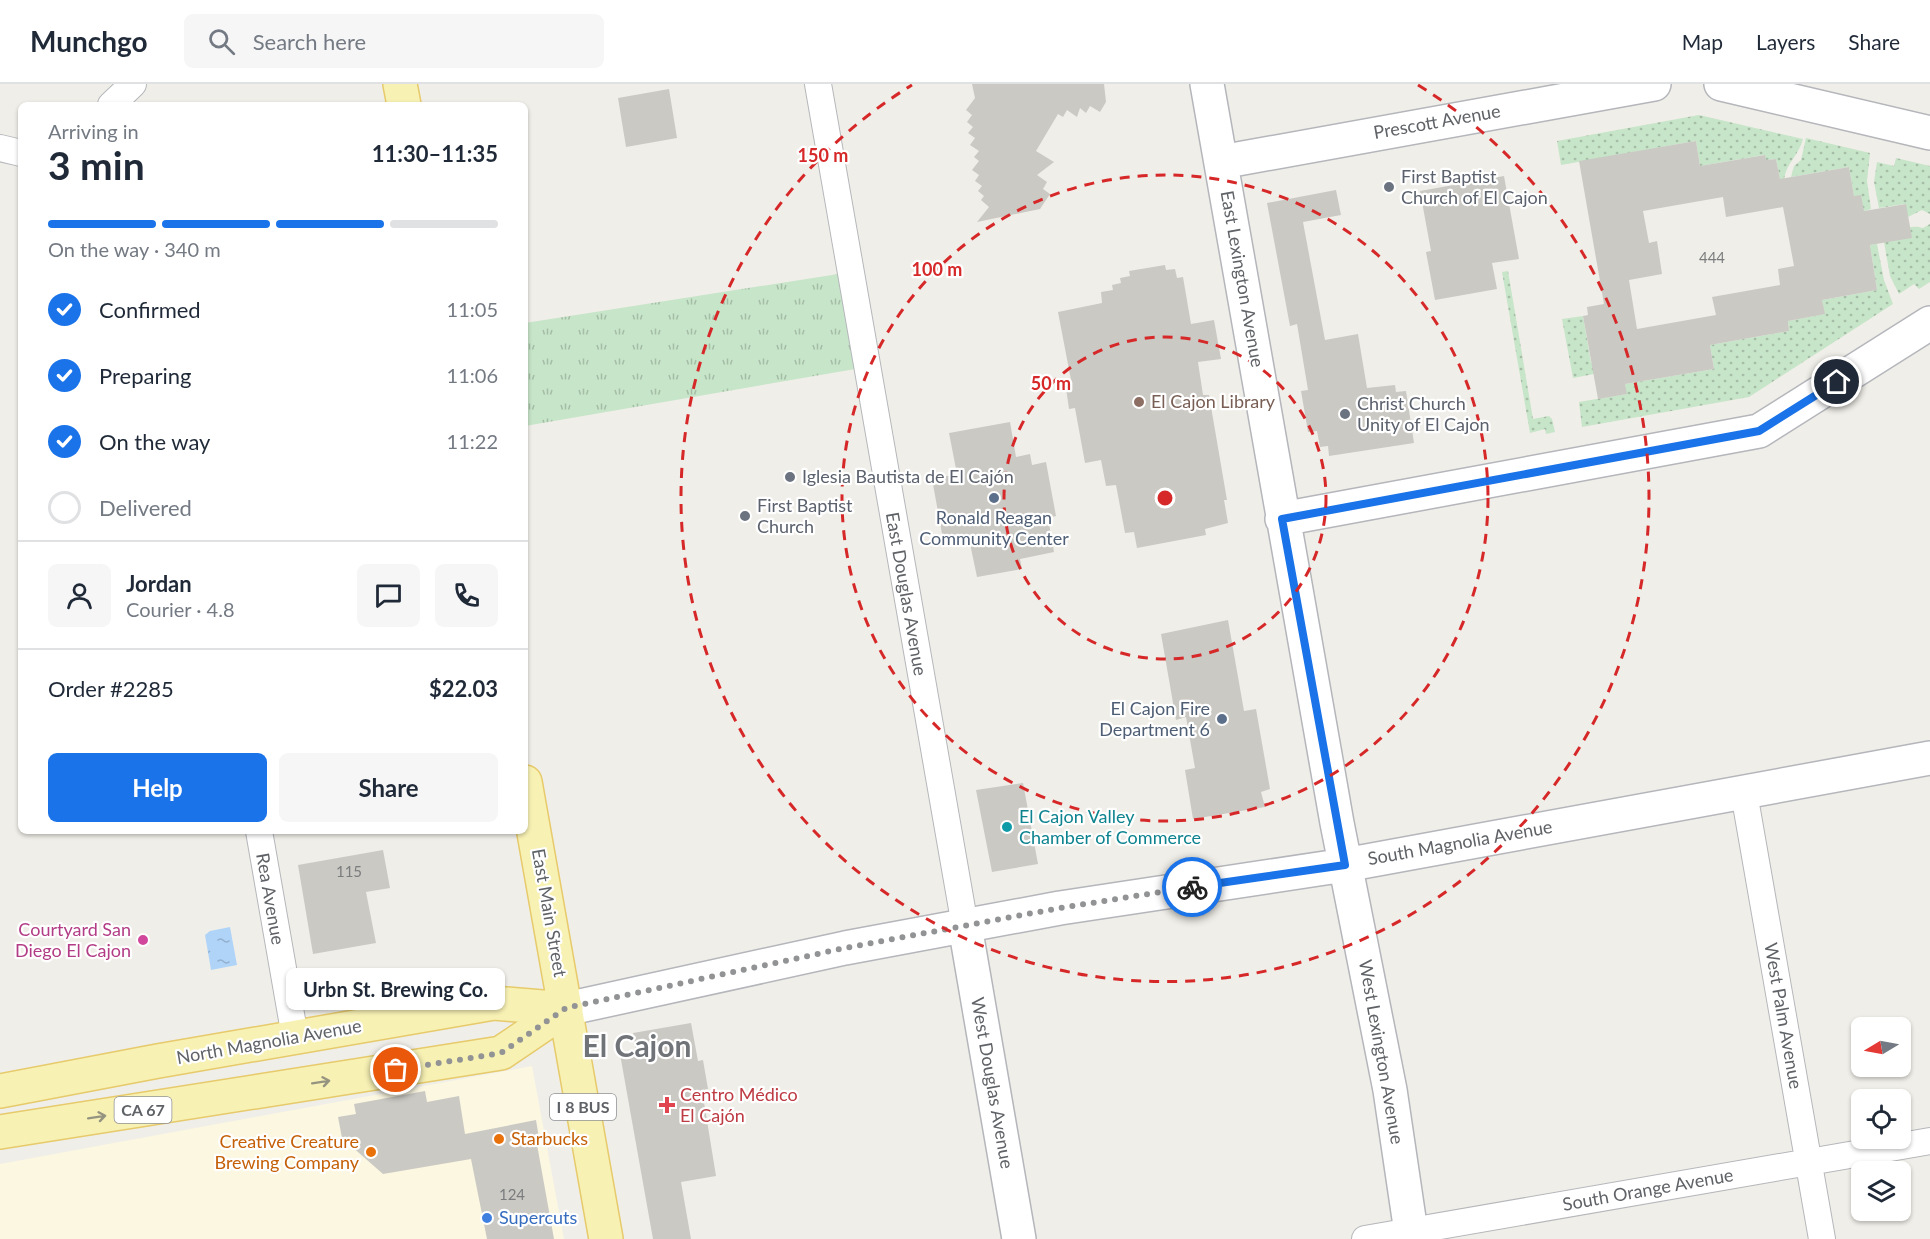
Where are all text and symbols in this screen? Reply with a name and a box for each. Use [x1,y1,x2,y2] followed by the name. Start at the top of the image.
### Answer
[184,14,604,68] search box
[30,24,148,58] text: Munchgo
[205,25,238,58] icon: search
[253,28,366,55] text: Search here
[1682,29,1723,54] text: Map
[1756,29,1815,54] text: Layers
[1848,29,1900,54] text: Share
[1372,99,1502,143] street label: Prescott Avenue
[48,119,139,143] text: Arriving in
[372,140,498,167] text: 11:30–11:35
[48,142,145,188] text: 3 min
[798,144,848,166] text: 150 m
[1401,165,1548,208] place label: First Baptist Church of El Cajon
[1382,180,1396,194] marker: First Baptist Church of El Cajon
[1217,189,1269,369] street label: East Lexington Avenue
[48,237,221,261] text: On the way · 340 m
[1699,248,1725,266] house number: 444
[912,258,962,280] text: 100 m
[48,293,81,326] icon: check
[99,296,201,323] text: Confirmed
[447,297,498,321] text: 11:05
[1811,356,1862,407] pin
[48,359,81,392] icon: check
[99,362,191,389] text: Preparing
[447,363,498,387] text: 11:06
[1820,365,1853,398] icon: home
[1031,372,1071,394] text: 50 m
[1151,390,1276,412] place label: El Cajon Library
[1357,392,1490,435] place label: Christ Church Unity of El Cajon
[1132,395,1146,409] marker: El Cajon Library
[1338,407,1352,421] marker: Christ Church Unity of El Cajon
[48,425,81,458] icon: check
[99,428,210,455] text: On the way
[447,429,498,453] text: 11:22
[802,465,1014,487] place label: Iglesia Bautista de El Cajón
[783,470,797,484] marker: Iglesia Bautista de El Cajón
[1155,488,1175,508] centre of rings
[987,491,1001,505] marker: Ronald Reagan Community Center
[99,494,192,521] text: Delivered
[757,494,853,537] place label: First Baptist Church
[919,506,1069,549] place label: Ronald Reagan Community Center
[738,509,752,523] marker: First Baptist Church
[882,510,932,677] street label: East Douglas Avenue
[48,564,111,627] button: person
[357,564,420,627] button: chat
[435,564,498,627] button: phone
[126,570,192,597] text: Jordan
[126,597,235,621] text: Courier · 4.8
[48,675,174,702] text: Order #2285
[429,675,498,702] text: $22.03
[1099,697,1210,740] place label: El Cajon Fire Department 6
[1215,712,1229,726] marker: El Cajon Fire Department 6
[48,753,267,822] button: Help
[279,753,498,822] button: Share
[1019,805,1201,848] place label: El Cajon Valley Chamber of Commerce
[1366,815,1554,869] street label: South Magnolia Avenue
[1000,820,1014,834] marker: El Cajon Valley Chamber of Commerce
[528,847,572,979] street label: East Main Street
[252,851,290,946] street label: Rea Avenue
[1162,857,1222,917] courier
[336,862,362,880] house number: 115
[1176,871,1209,904] icon: bike
[15,918,131,961] place label: Courtyard San Diego El Cajon
[136,933,150,947] marker: Courtyard San Diego El Cajon
[1760,941,1808,1091] street label: West Palm Avenue
[1355,958,1409,1146] street label: West Lexington Avenue
[286,968,506,1010] callout: Urbn St. Brewing Co.
[303,977,488,1001] text: Urbn St. Brewing Co.
[967,995,1019,1170] street label: West Douglas Avenue
[175,1014,363,1068] street label: North Magnolia Avenue
[1851,1017,1911,1077] north arrow
[1851,1017,1911,1221] map controls
[583,1027,691,1063] district label: El Cajon
[370,1044,421,1095] pin
[379,1053,412,1086] icon: bag
[311,1076,330,1087] one-way arrow
[680,1083,798,1126] place label: Centro Médico El Cajón
[1851,1089,1911,1149] button: locate
[550,1094,616,1120] road number: I 8 BUS
[658,1096,676,1114] marker: Centro Médico El Cajón
[114,1097,172,1123] road number: CA 67
[86,1112,106,1123] one-way arrow
[511,1127,588,1149] place label: Starbucks
[215,1130,360,1173] place label: Creative Creature Brewing Company
[492,1132,506,1146] marker: Starbucks
[364,1145,378,1159] marker: Creative Creature Brewing Company
[1851,1161,1911,1221] button: layers
[1561,1163,1735,1215] street label: South Orange Avenue
[499,1185,525,1203] house number: 124
[499,1206,577,1228] place label: Supercuts
[480,1211,494,1225] marker: Supercuts

